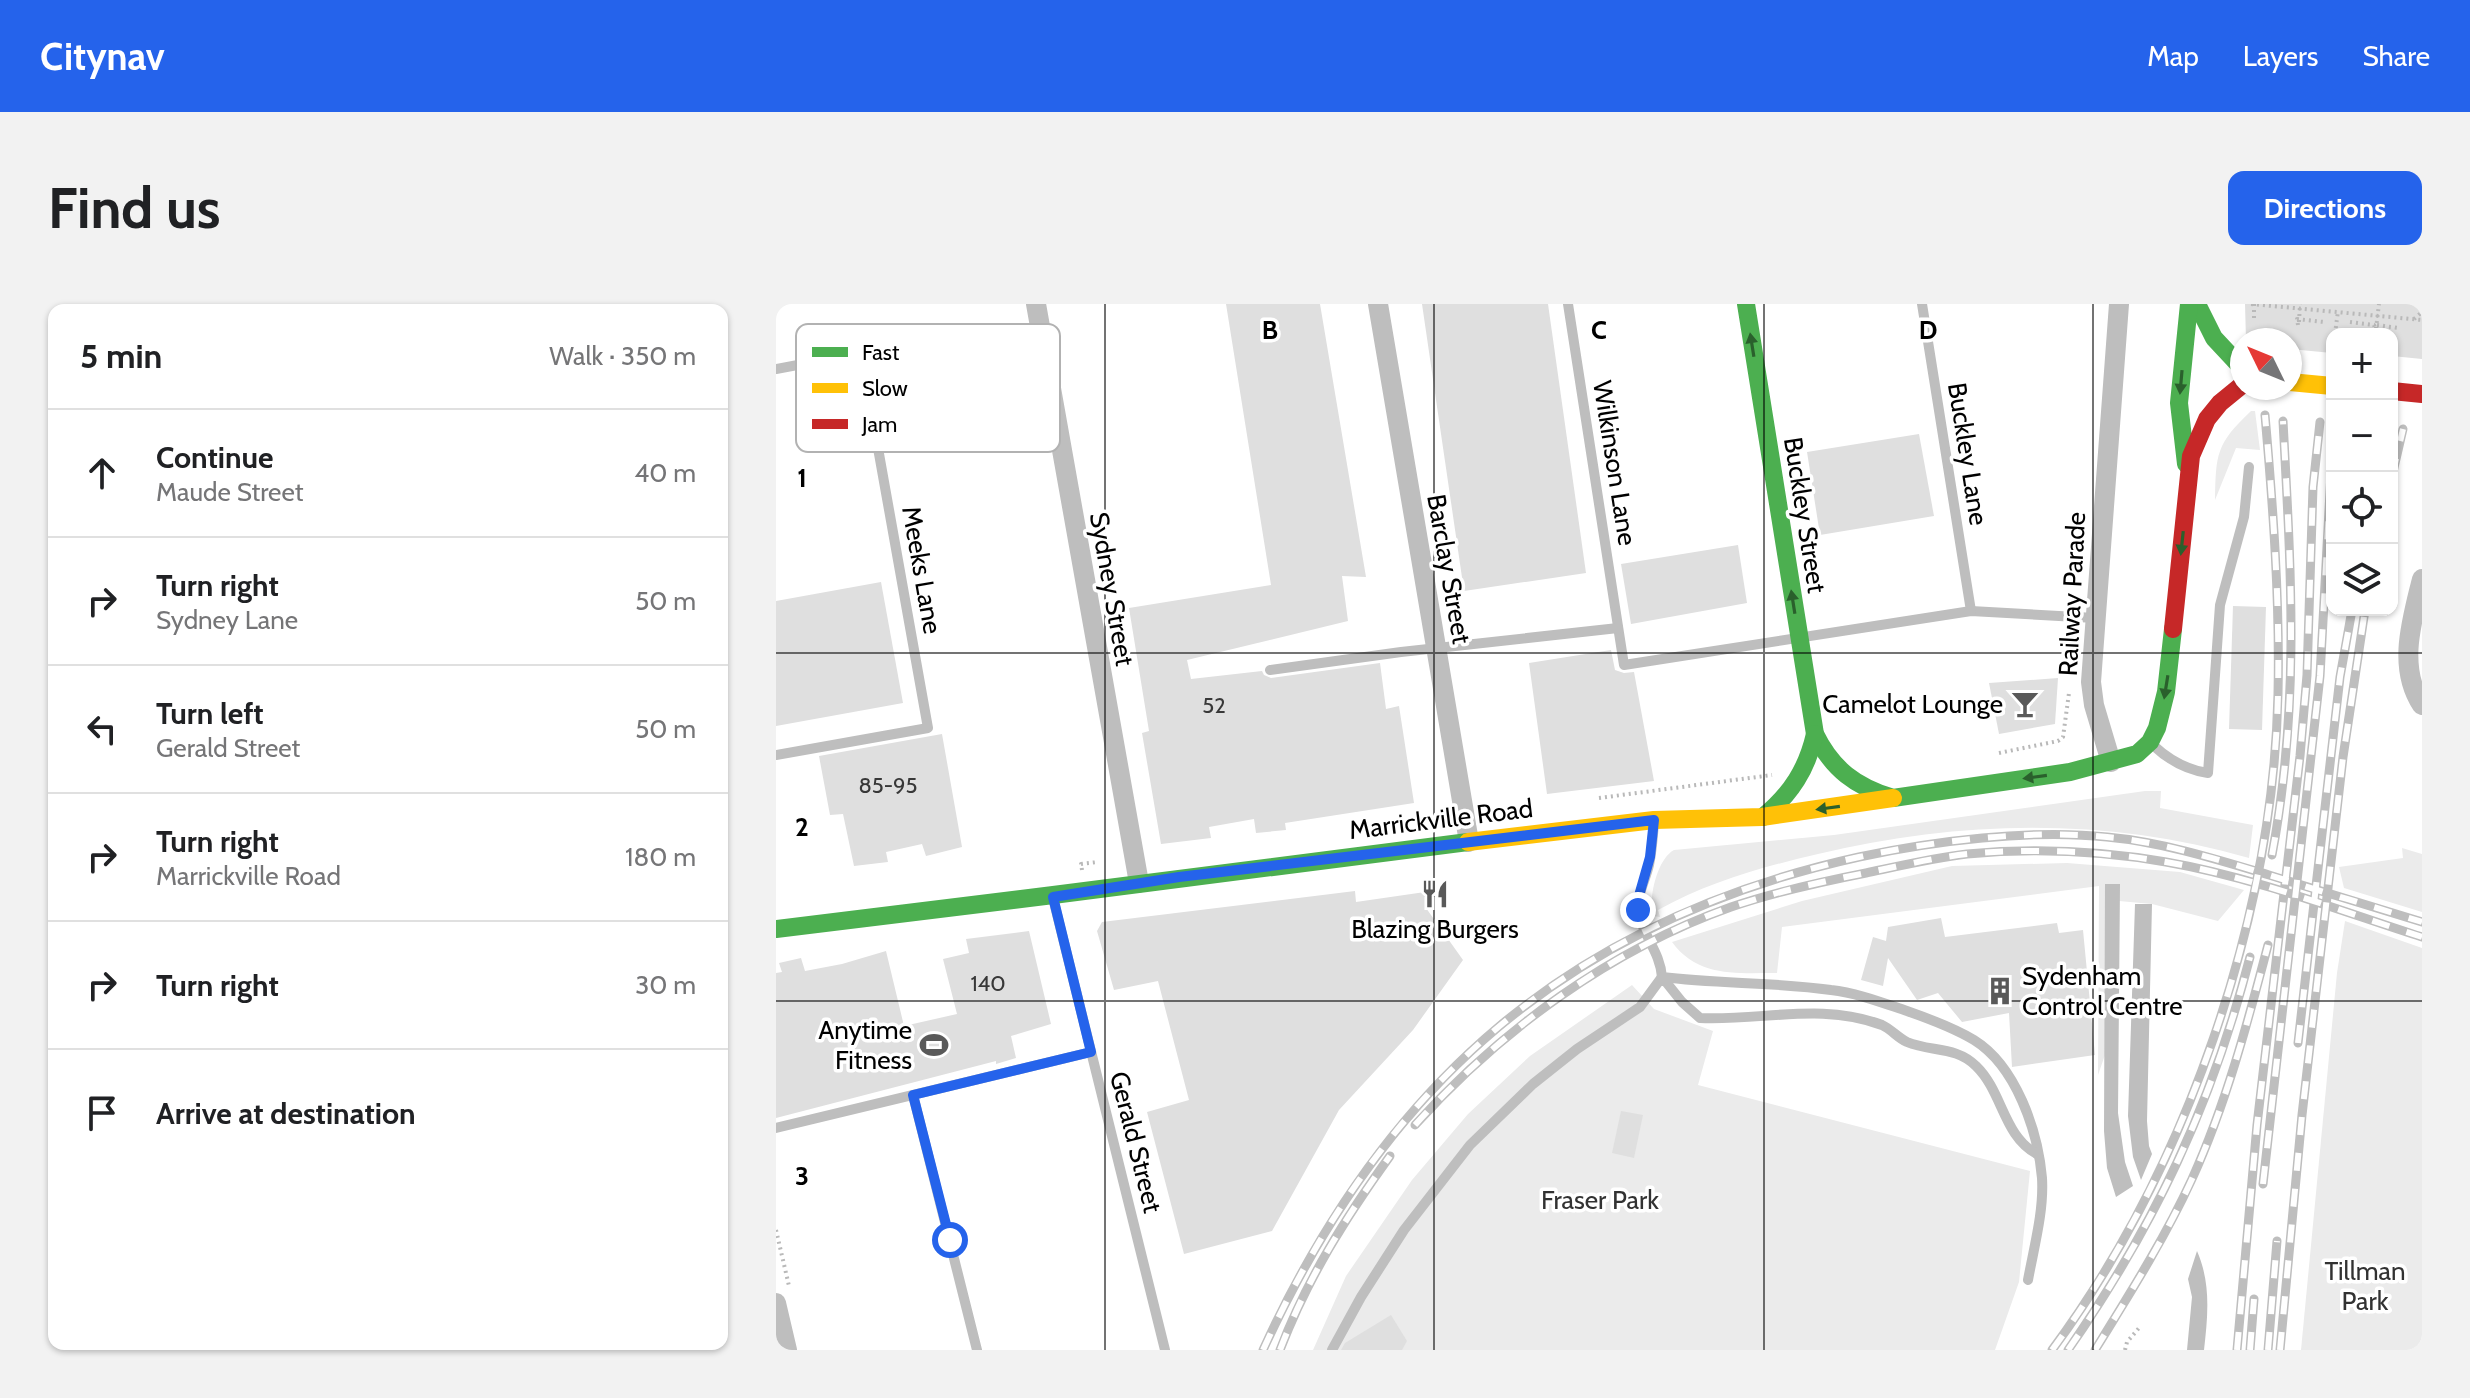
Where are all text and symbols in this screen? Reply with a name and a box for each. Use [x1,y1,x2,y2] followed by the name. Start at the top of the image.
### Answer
[40,33,165,80] text: Citynav
[2147,39,2199,73] text: Map
[2243,39,2318,73] text: Layers
[2362,39,2430,73] text: Share
[2228,171,2422,245] button: Directions
[48,174,221,242] text: Find us
[1262,314,1278,346] text: B
[1591,314,1607,346] text: C
[1919,314,1937,346] text: D
[796,324,1060,452] legend
[2230,328,2302,400] north arrow
[2326,328,2398,616] map controls
[2326,328,2398,400] button: +
[1745,332,1758,357] one-way arrow
[80,335,162,377] text: 5 min
[862,339,900,366] text: Fast
[549,340,696,372] text: Walk · 350 m
[2174,370,2187,395] one-way arrow
[862,375,908,402] text: Slow
[1586,378,1644,548] street label: Wilkinson Lane
[1941,380,1995,528] street label: Buckley Lane
[2326,400,2398,472] button: −
[861,411,897,438] text: Jam
[1777,435,1833,595] street label: Buckley Street
[156,439,273,476] text: Continue
[80,451,124,495] icon: ahead
[634,457,696,489] text: 40 m
[797,462,807,494] text: 1
[2326,472,2398,544] button: locate
[156,476,303,508] text: Maude Street
[1420,492,1478,647] street label: Barclay Street
[895,504,949,636] street label: Meeks Lane
[1083,510,1141,669] street label: Sydney Street
[2052,511,2092,677] street label: Railway Parade
[2175,531,2188,556] one-way arrow
[2326,544,2398,616] button: layers
[156,567,279,604] text: Turn right
[80,579,124,623] icon: right
[635,585,696,617] text: 50 m
[1786,589,1798,614] one-way arrow
[156,604,298,636] text: Sydney Lane
[2160,675,2172,700] one-way arrow
[1822,688,2003,720] place label: Camelot Lounge
[2010,689,2040,719] bar icon: Camelot Lounge
[1202,692,1226,719] house number: 52
[156,695,264,732] text: Turn left
[80,707,124,751] icon: left
[635,713,696,745] text: 50 m
[156,732,300,764] text: Gerald Street
[2022,771,2047,784] one-way arrow
[859,772,917,799] house number: 85-95
[1347,792,1535,846] street label: Marrickville Road
[1815,802,1840,815] one-way arrow
[795,811,809,843] text: 2
[156,823,279,860] text: Turn right
[80,835,124,879] icon: right
[625,841,696,873] text: 180 m
[156,860,341,892] text: Marrickville Road
[1420,879,1450,909] restaurant icon: Blazing Burgers
[1620,892,1656,928] route end
[1351,913,1519,945] place label: Blazing Burgers
[2022,960,2182,1022] place label: Sydenham Control Centre
[80,963,124,1007] icon: right
[156,967,279,1004] text: Turn right
[635,969,696,1001] text: 30 m
[970,970,1006,997] house number: 140
[1985,976,2015,1006] building icon: Sydenham Control Centre
[818,1014,912,1076] place label: Anytime Fitness
[919,1030,949,1060] sports icon: Anytime Fitness
[1103,1068,1169,1216] street label: Gerald Street
[80,1091,124,1135] icon: arrive
[156,1095,416,1132] text: Arrive at destination
[795,1160,809,1192] text: 3
[1541,1184,1659,1216] park label: Fraser Park
[932,1222,968,1258] route start
[2324,1255,2406,1317] park label: Tillman Park

